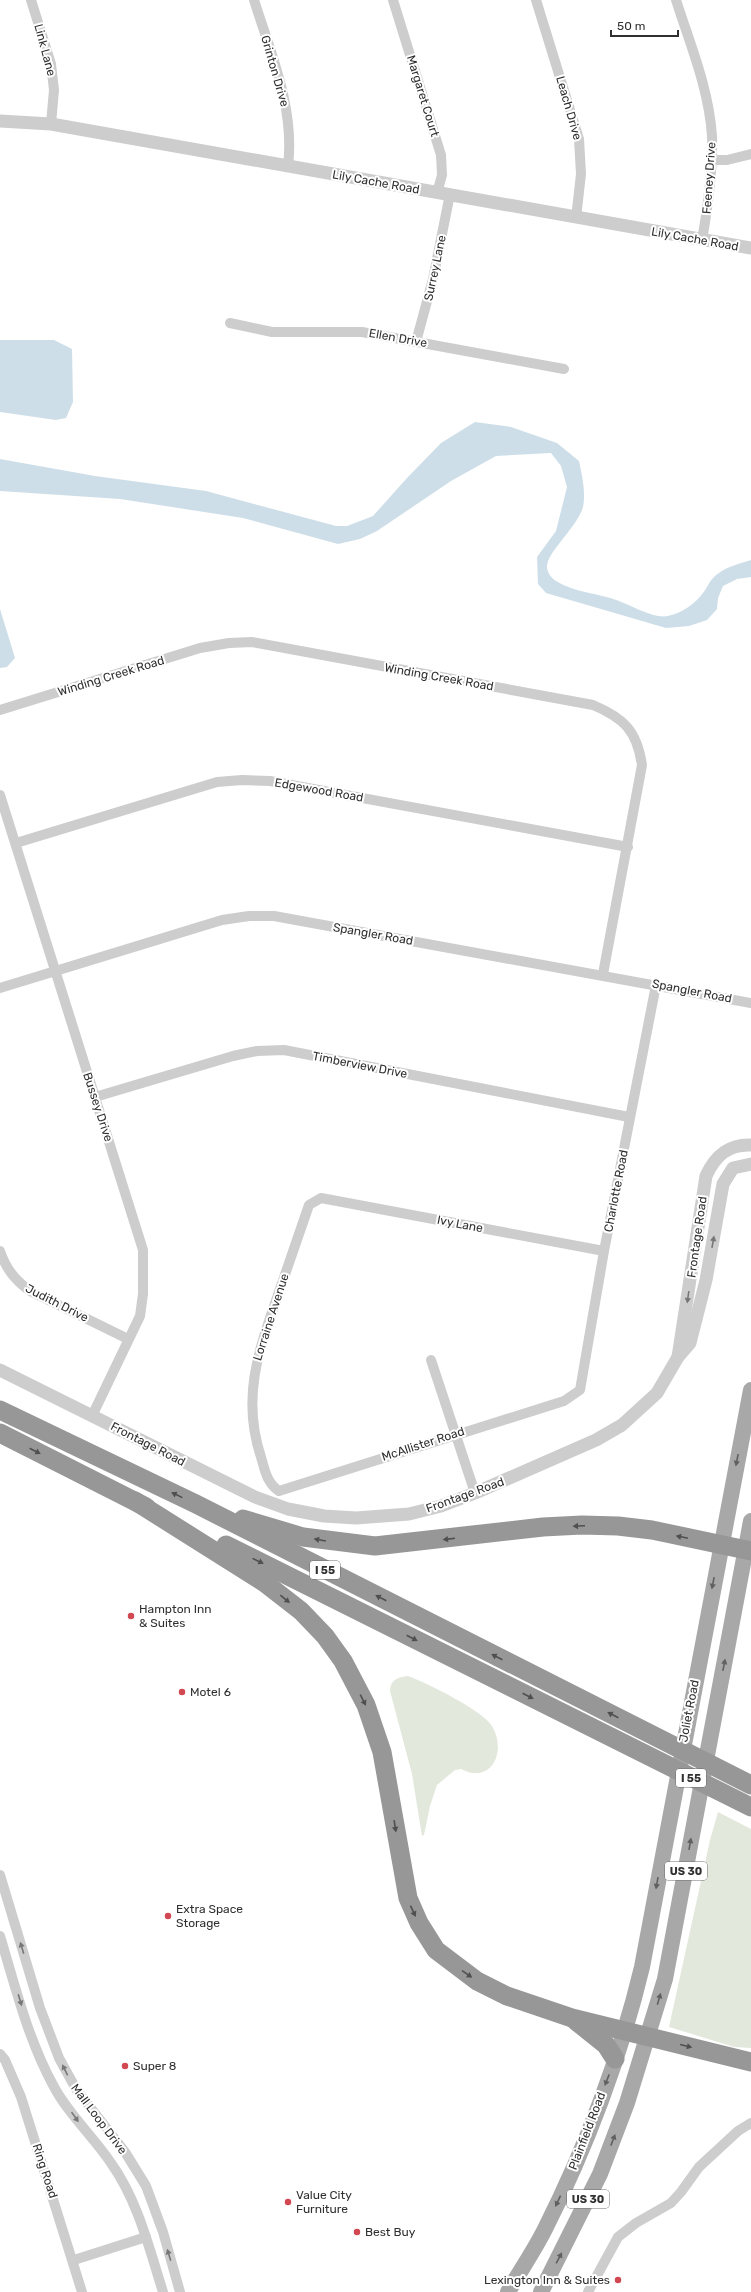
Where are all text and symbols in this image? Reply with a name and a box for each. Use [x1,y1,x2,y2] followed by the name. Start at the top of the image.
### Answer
[611,12,678,38] scale bar
[617,19,645,33] text: 50 m
[31,22,59,78] street label: Link Lane
[258,34,292,109] street label: Grinton Drive
[404,54,442,139] street label: Margaret Court
[553,74,585,142] street label: Leach Drive
[699,141,719,215] street label: Feeney Drive
[331,167,421,197] street label: Lily Cache Road
[650,224,740,254] street label: Lily Cache Road
[421,234,449,302] street label: Surrey Lane
[368,326,428,350] street label: Ellen Drive
[56,653,166,699] street label: Winding Creek Road
[383,661,495,693] street label: Winding Creek Road
[274,775,364,805] street label: Edgewood Road
[332,920,414,948] street label: Spangler Road
[651,976,733,1006] street label: Spangler Road
[311,1049,409,1081] street label: Timberview Drive
[80,1071,116,1144] street label: Bussey Drive
[601,1149,631,1233] street label: Charlotte Road
[684,1195,710,1279] street label: Frontage Road
[436,1213,484,1235] street label: Ivy Lane
[710,1236,716,1248] one-way arrow
[250,1271,292,1362] street label: Lorraine Avenue
[23,1281,91,1325] street label: Judith Drive
[685,1291,691,1303] one-way arrow
[108,1419,188,1469] street label: Frontage Road
[380,1424,466,1464] street label: McAllister Road
[29,1447,41,1454] one-way arrow
[734,1454,740,1466] one-way arrow
[424,1474,506,1516] street label: Frontage Road
[171,1492,183,1499] one-way arrow
[573,1522,585,1529] one-way arrow
[676,1533,688,1539] one-way arrow
[314,1536,326,1542] one-way arrow
[443,1536,455,1542] one-way arrow
[252,1558,264,1564] one-way arrow
[310,1561,340,1579] road number: I 55
[710,1577,716,1589] one-way arrow
[279,1594,290,1603] one-way arrow
[375,1595,386,1601] one-way arrow
[139,1602,212,1630] place label: Hampton Inn & Suites
[126,1611,136,1621] marker: Hampton Inn & Suites
[406,1634,418,1641] one-way arrow
[491,1654,502,1660] one-way arrow
[721,1659,727,1671] one-way arrow
[676,1679,702,1743] street label: Joliet Road
[190,1685,231,1699] place label: Motel 6
[177,1687,187,1697] marker: Motel 6
[522,1693,534,1699] one-way arrow
[360,1694,367,1706] one-way arrow
[607,1712,618,1719] one-way arrow
[676,1769,706,1787] road number: I 55
[392,1820,398,1832] one-way arrow
[687,1838,693,1850] one-way arrow
[665,1862,707,1880] road number: US 30
[654,1877,660,1890] one-way arrow
[176,1902,243,1930] place label: Extra Space Storage
[411,1905,417,1917] one-way arrow
[163,1911,173,1921] marker: Extra Space Storage
[18,1942,24,1954] one-way arrow
[461,1970,472,1978] one-way arrow
[656,1993,662,2005] one-way arrow
[17,1994,23,2006] one-way arrow
[680,2044,693,2050] one-way arrow
[133,2059,176,2073] place label: Super 8
[120,2061,130,2071] marker: Super 8
[62,2065,68,2076] one-way arrow
[604,2075,610,2087] one-way arrow
[68,2081,130,2157] street label: Mall Loop Drive
[566,2090,608,2172] street label: Plainfield Road
[71,2112,79,2122] one-way arrow
[611,2133,617,2145] one-way arrow
[30,2142,60,2200] street label: Ring Road
[296,2188,352,2216] place label: Value City Furniture
[567,2190,609,2208] road number: US 30
[555,2195,561,2206] one-way arrow
[283,2197,293,2207] marker: Value City Furniture
[365,2225,416,2239] place label: Best Buy
[352,2227,362,2237] marker: Best Buy
[166,2248,172,2260] one-way arrow
[556,2252,562,2263] one-way arrow
[484,2273,610,2287] place label: Lexington Inn & Suites
[613,2275,623,2285] marker: Lexington Inn & Suites

